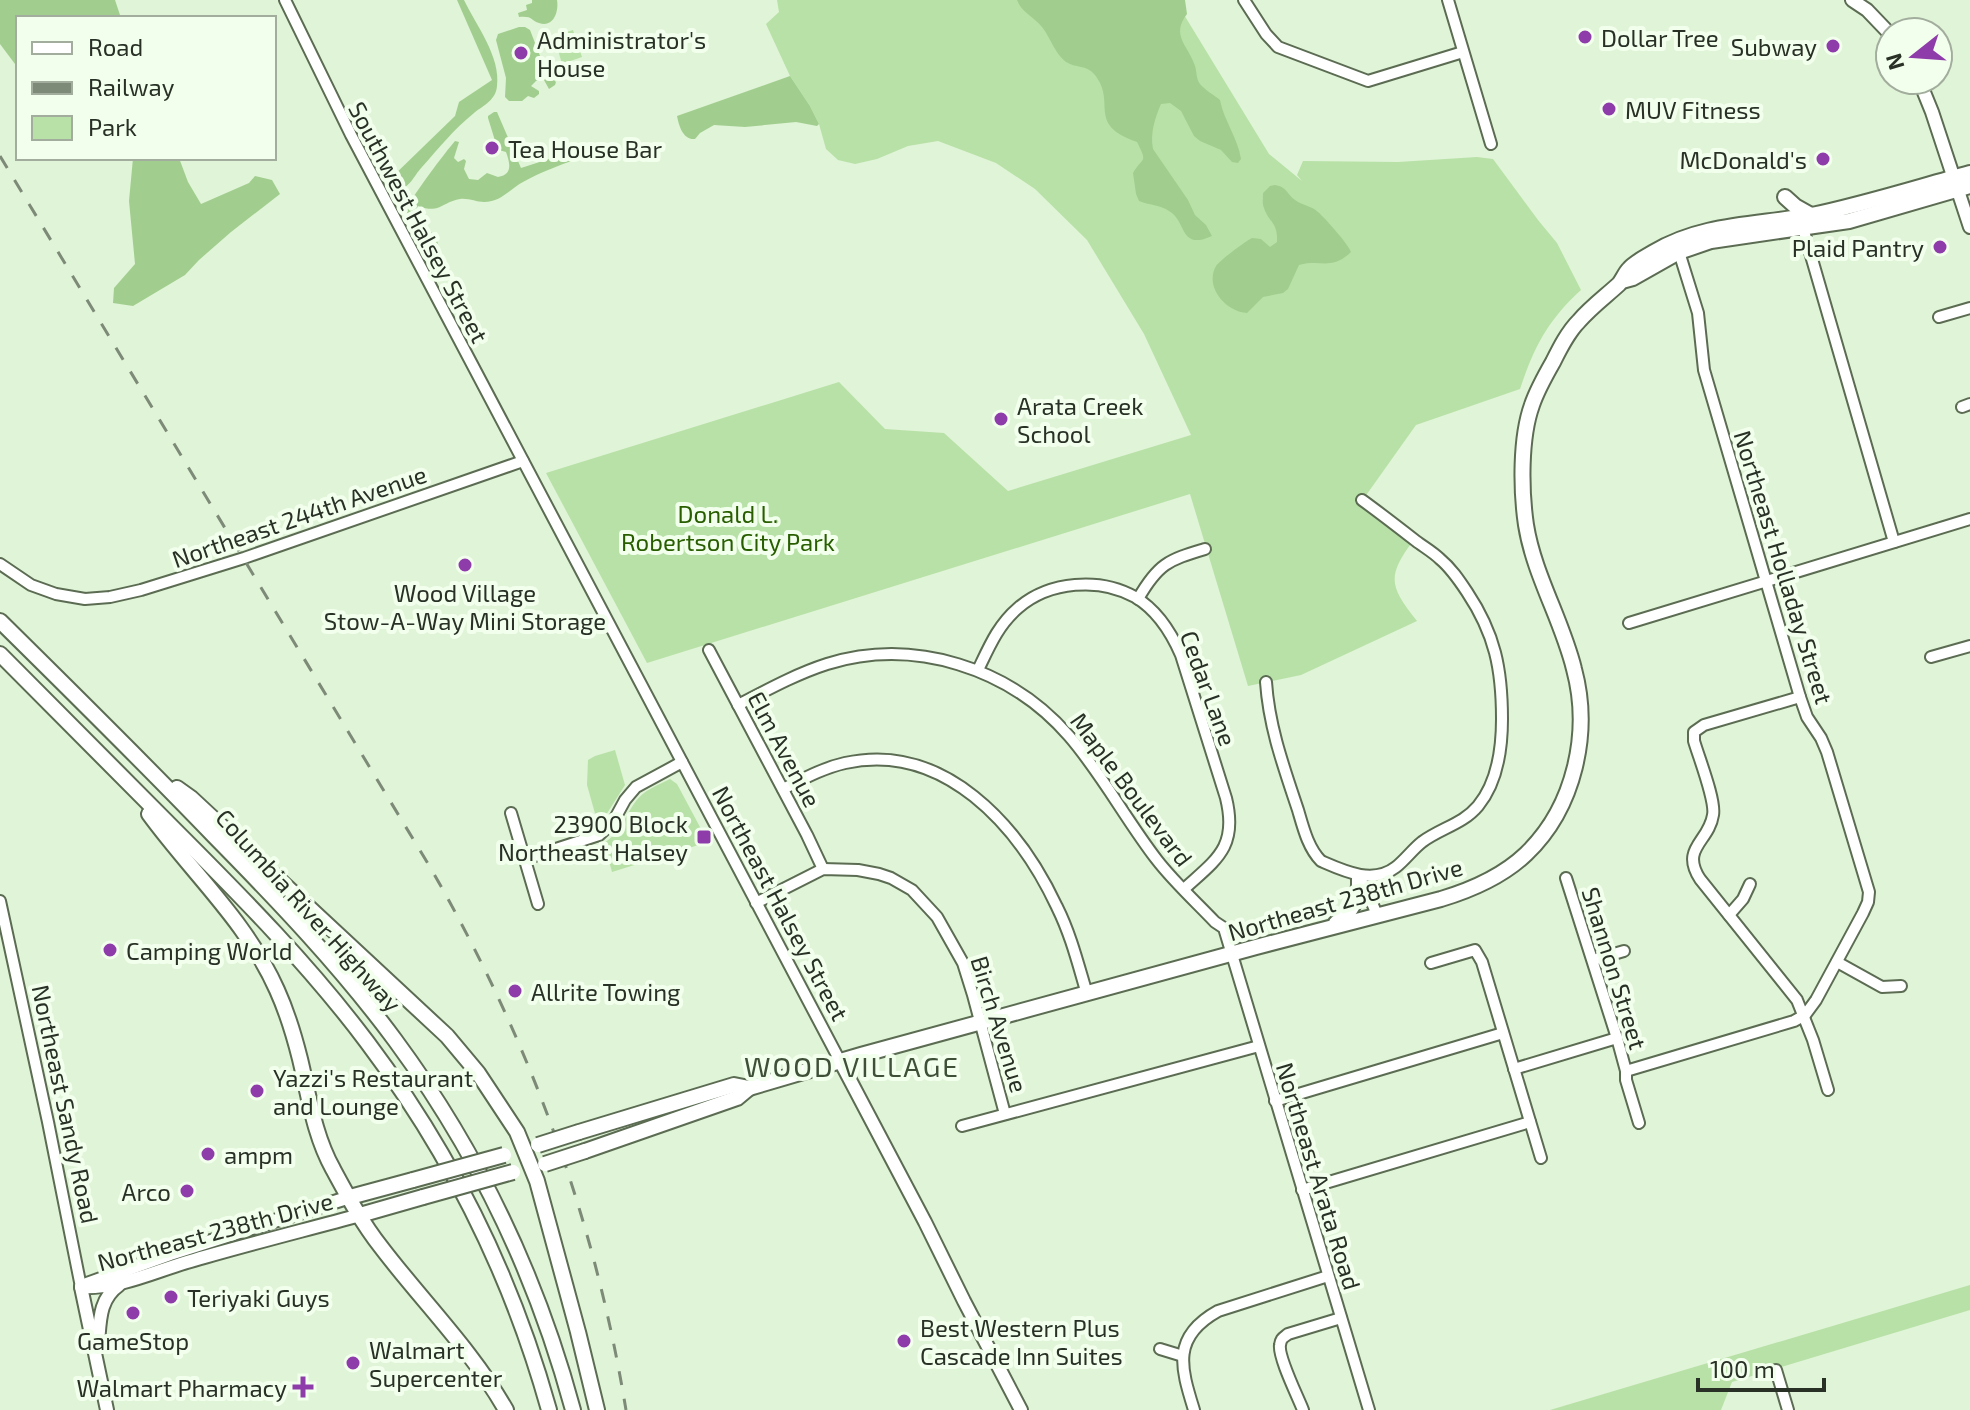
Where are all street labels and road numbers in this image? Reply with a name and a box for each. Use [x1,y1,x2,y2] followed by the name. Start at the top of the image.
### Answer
[343,97,495,347] street label: Southwest Halsey Street
[1729,427,1839,707] street label: Northeast Holladay Street
[168,459,430,573] street label: Northeast 244th Avenue
[1175,627,1243,749] street label: Cedar Lane
[742,686,828,812] street label: Elm Avenue
[1065,707,1199,871] street label: Maple Boulevard
[707,781,855,1025] street label: Northeast Halsey Street
[210,803,408,1018] street label: Columbia River Highway
[1224,852,1466,946] street label: Northeast 238th Drive
[1577,883,1653,1053] street label: Shannon Street
[966,952,1034,1096] street label: Birch Avenue
[27,982,105,1226] street label: Northeast Sandy Road
[1271,1059,1367,1293] street label: Northeast Arata Road
[94,1186,336,1276] street label: Northeast 238th Drive

